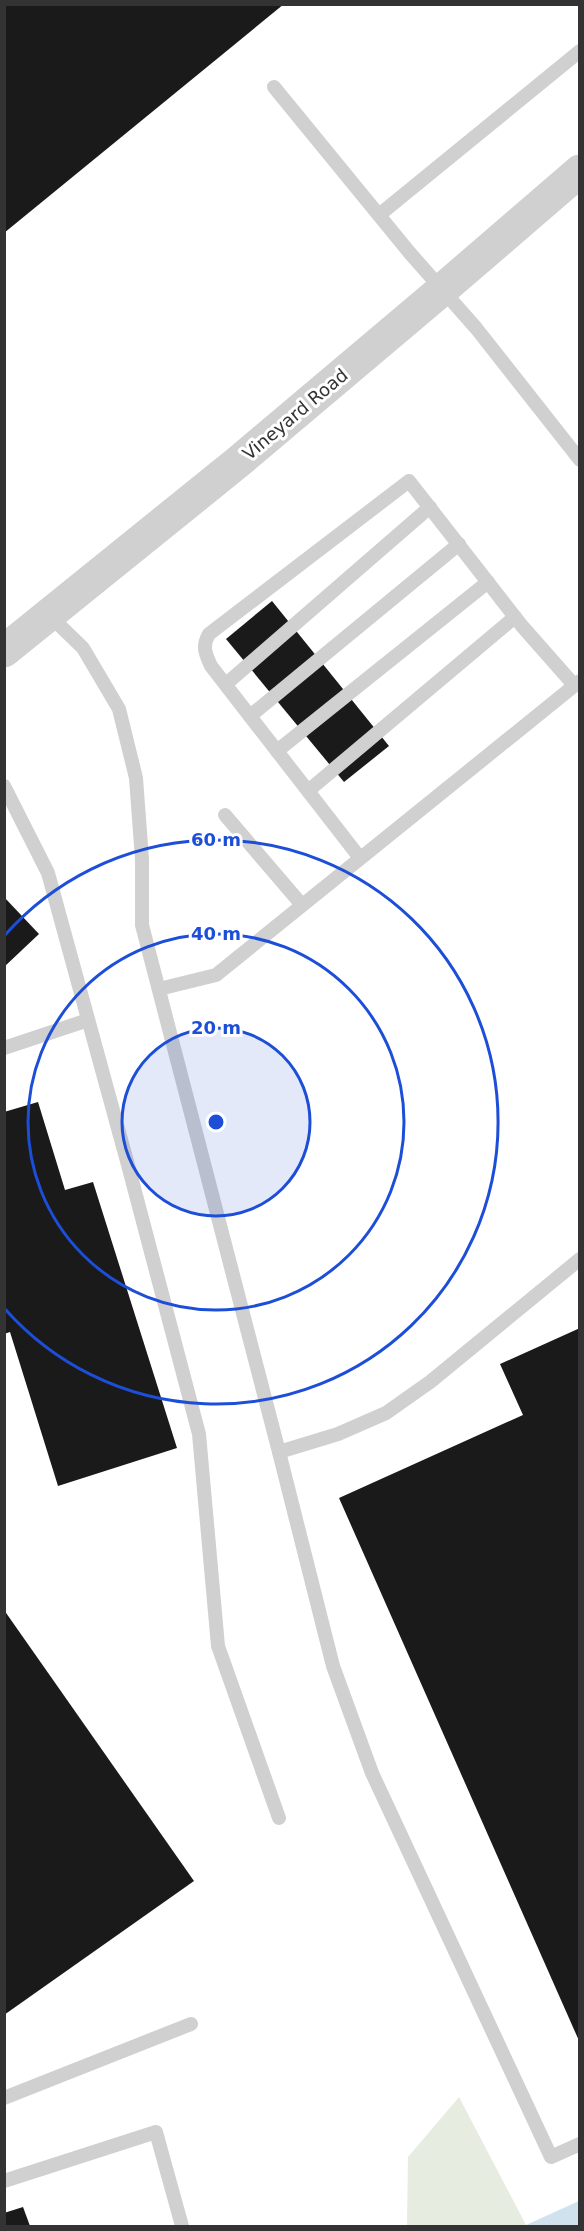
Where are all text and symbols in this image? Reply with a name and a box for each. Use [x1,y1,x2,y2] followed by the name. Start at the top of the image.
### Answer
[238,364,352,464] street label: Vineyard Road
[191,829,241,850] text: 60 m
[191,923,241,944] text: 40 m
[191,1017,241,1038] text: 20 m
[206,1112,226,1132] centre of rings

